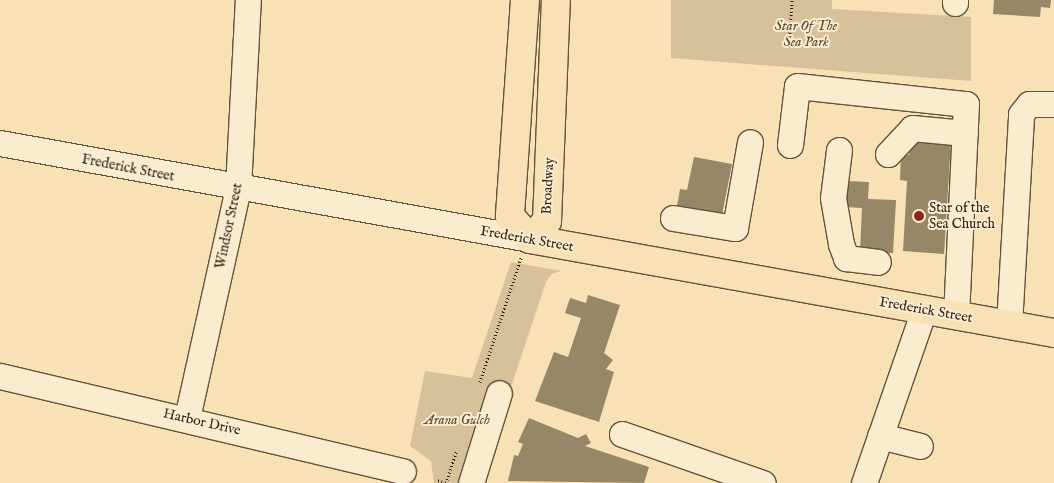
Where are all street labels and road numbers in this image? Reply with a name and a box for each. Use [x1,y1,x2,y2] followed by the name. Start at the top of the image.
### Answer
[80,151,176,185] street label: Frederick Street
[538,157,558,215] street label: Broadway
[212,181,246,271] street label: Windsor Street
[479,223,575,255] street label: Frederick Street
[878,294,974,326] street label: Frederick Street
[162,405,242,439] street label: Harbor Drive

